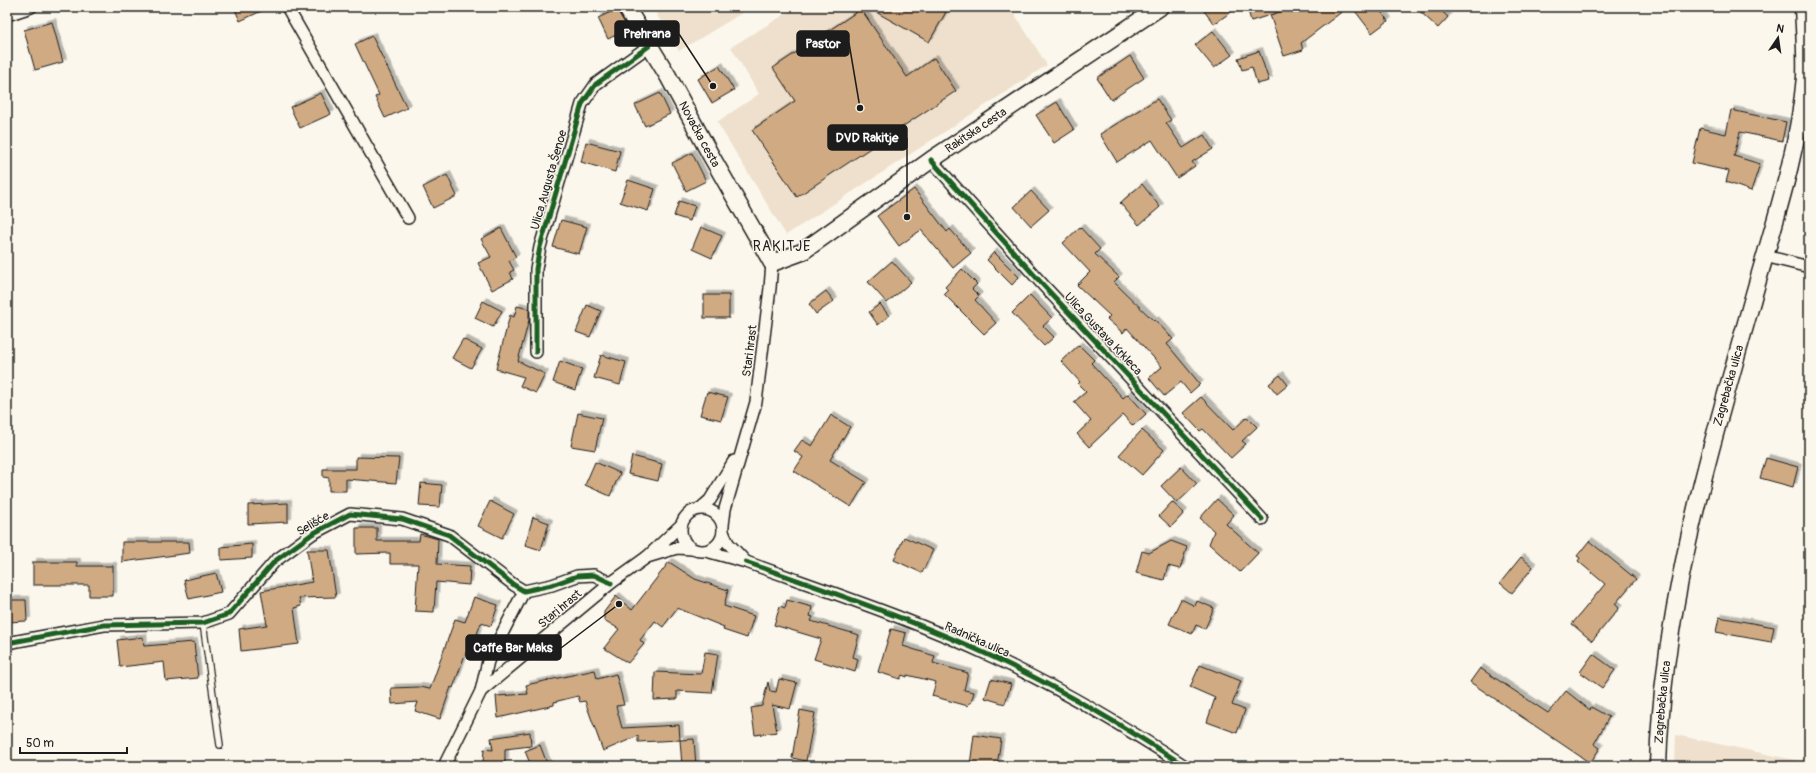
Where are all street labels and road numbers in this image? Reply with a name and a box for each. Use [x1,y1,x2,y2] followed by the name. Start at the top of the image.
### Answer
[676,99,724,170] street label: Novačka cesta
[942,104,1010,156] street label: Rakitska cesta
[527,128,570,232] street label: Ulica Augusta Šenoe
[1061,290,1145,379] street label: Ulica Gustava Krkleca
[739,324,761,378] street label: Stari hrast
[1710,343,1747,428] street label: Zagrebačka ulica
[294,508,332,540] street label: Selišće
[535,586,585,632] street label: Stari hrast
[942,619,1012,661] street label: Radnička ulica
[1651,659,1674,744] street label: Zagrebačka ulica

